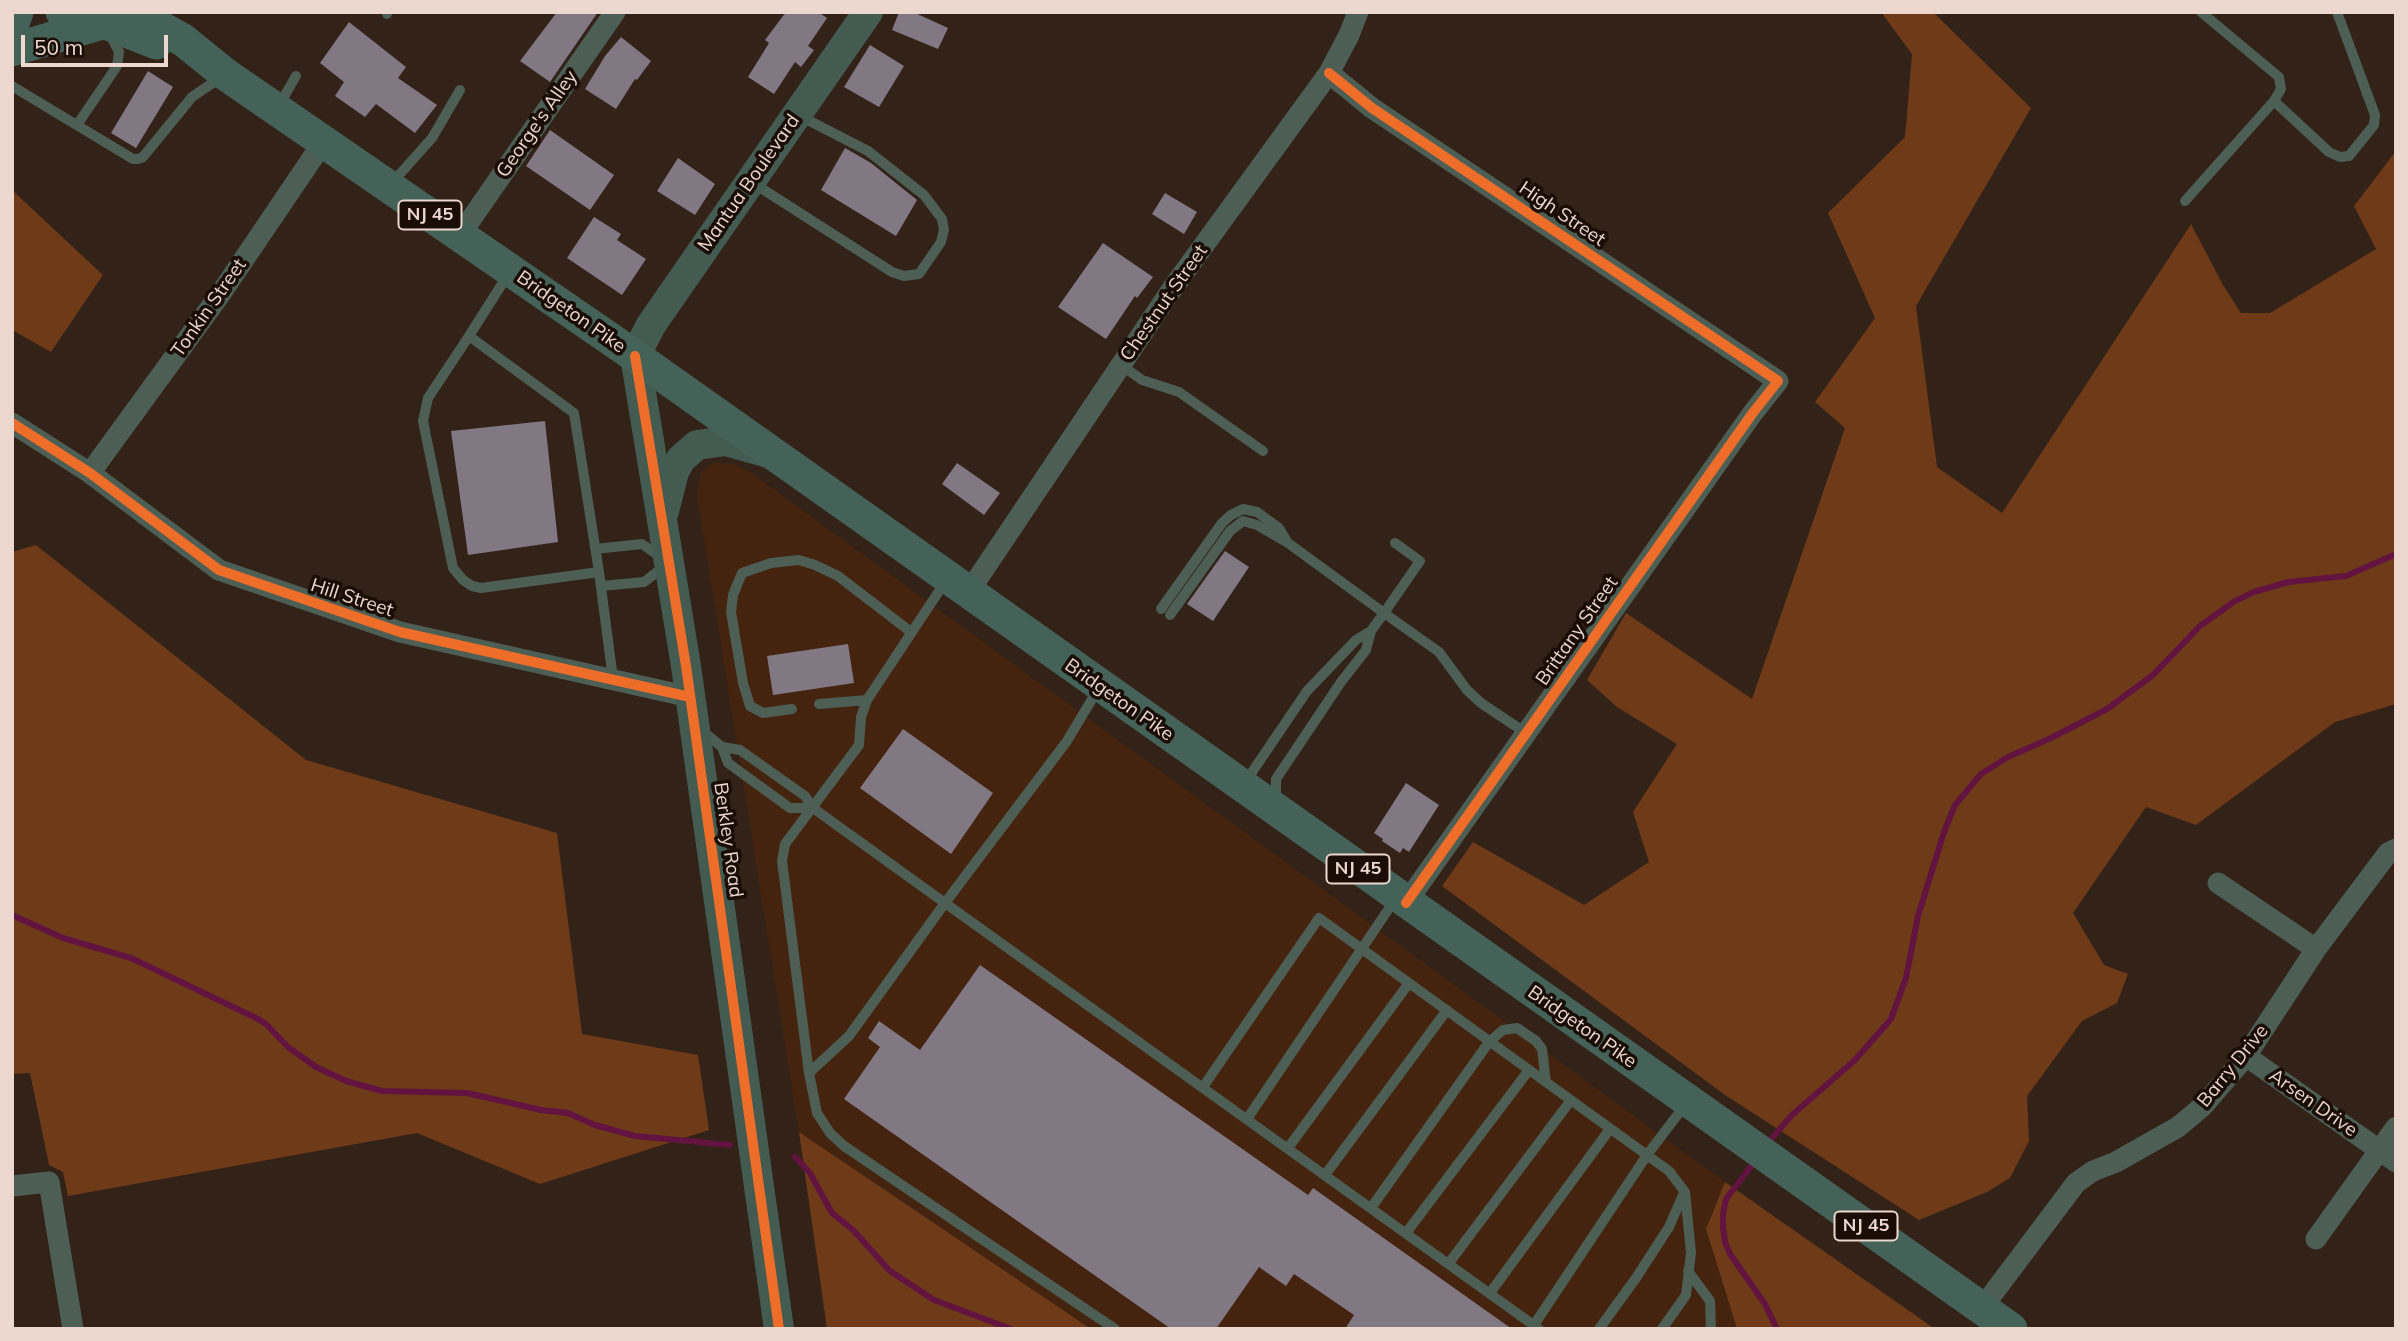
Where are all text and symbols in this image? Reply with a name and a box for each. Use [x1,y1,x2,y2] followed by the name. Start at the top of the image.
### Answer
[24,21,172,65] scale bar
[34,34,83,60] text: 50 m
[492,66,582,182] street label: George's Alley
[693,110,805,256] street label: Mantua Boulevard
[1515,177,1609,251] street label: High Street
[398,200,462,230] road number: NJ 45
[1115,240,1213,366] street label: Chestnut Street
[167,254,251,362] street label: Tonkin Street
[512,266,630,358] street label: Bridgeton Pike
[1531,572,1623,690] street label: Brittany Street
[308,574,396,622] street label: Hill Street
[1060,654,1178,746] street label: Bridgeton Pike
[709,781,747,899] street label: Berkley Road
[1326,854,1390,884] road number: NJ 45
[1523,981,1641,1073] street label: Bridgeton Pike
[2193,1020,2273,1112] street label: Barry Drive
[2264,1064,2362,1142] street label: Arsen Drive
[1834,1212,1898,1240] road number: NJ 45

